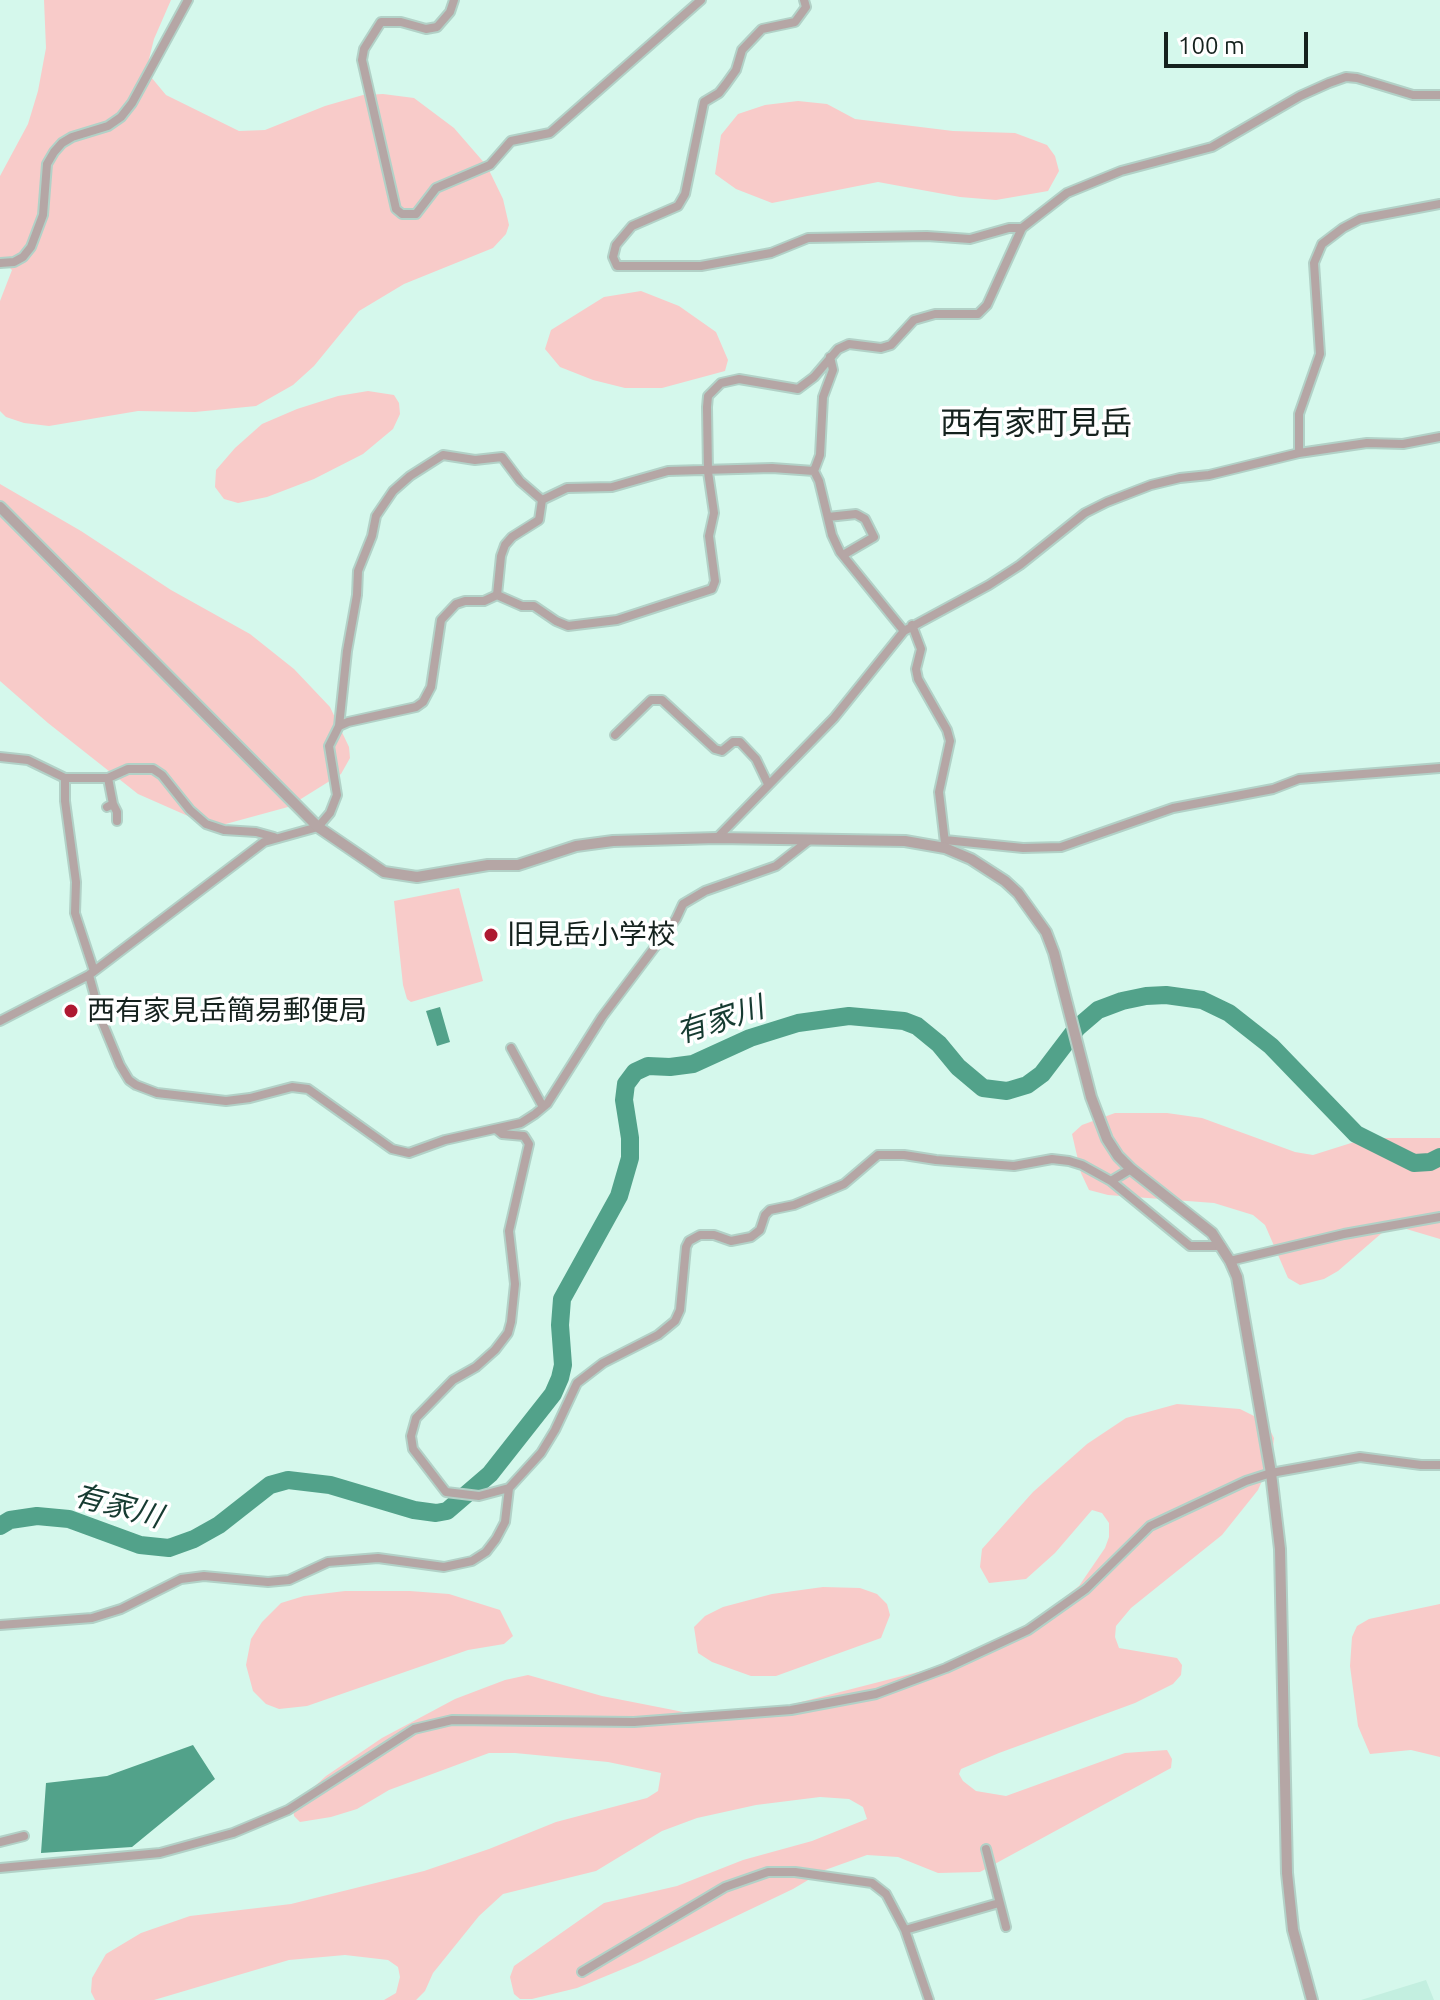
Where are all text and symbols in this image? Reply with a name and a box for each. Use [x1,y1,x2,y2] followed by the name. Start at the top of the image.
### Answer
[1168,16,1312,66] scale bar
[1178,32,1245,59] text: 100 m
[940,404,1132,442] district label: 西有家町見岳
[507,918,675,952] place label: 旧見岳小学校
[482,926,500,944] marker: 旧見岳小学校
[672,989,768,1051] water label: 有家川
[87,994,367,1028] place label: 西有家見岳簡易郵便局
[62,1002,80,1020] marker: 西有家見岳簡易郵便局
[70,1477,166,1535] water label: 有家川

